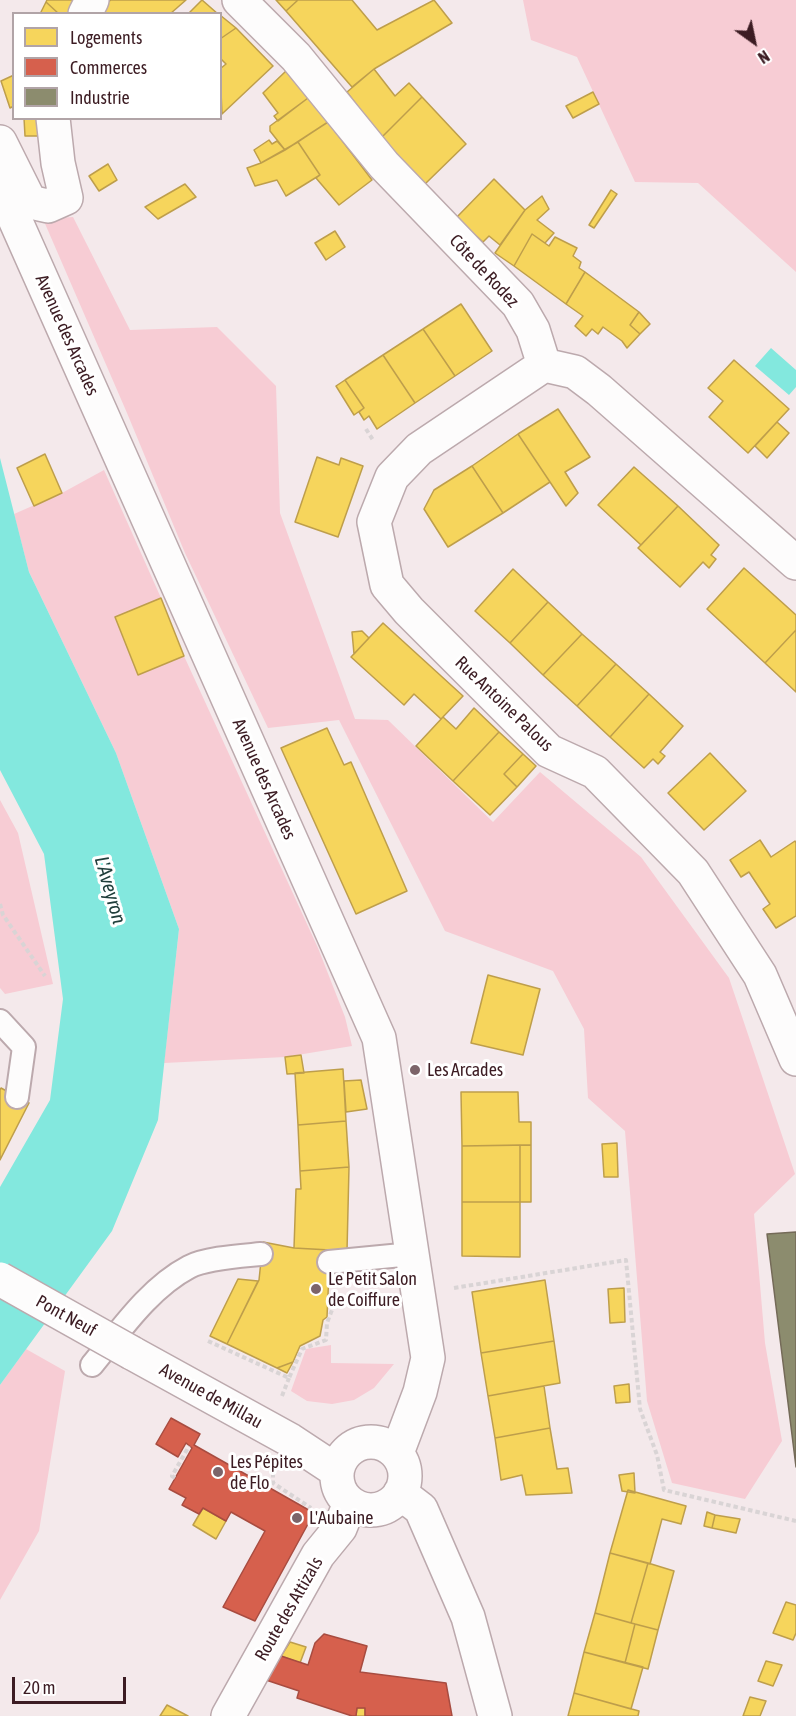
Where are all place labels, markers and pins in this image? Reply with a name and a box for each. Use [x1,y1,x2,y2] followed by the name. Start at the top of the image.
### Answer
[427,1059,503,1081] place label: Les Arcades
[408,1063,422,1077] marker: Les Arcades
[328,1268,417,1310] place label: Le Petit Salon de Coiffure
[309,1282,323,1296] marker: Le Petit Salon de Coiffure
[230,1451,303,1494] place label: Les Pépites de Flo
[211,1465,225,1479] marker: Les Pépites de Flo
[309,1507,373,1529] place label: L'Aubaine
[290,1511,304,1525] marker: L'Aubaine

